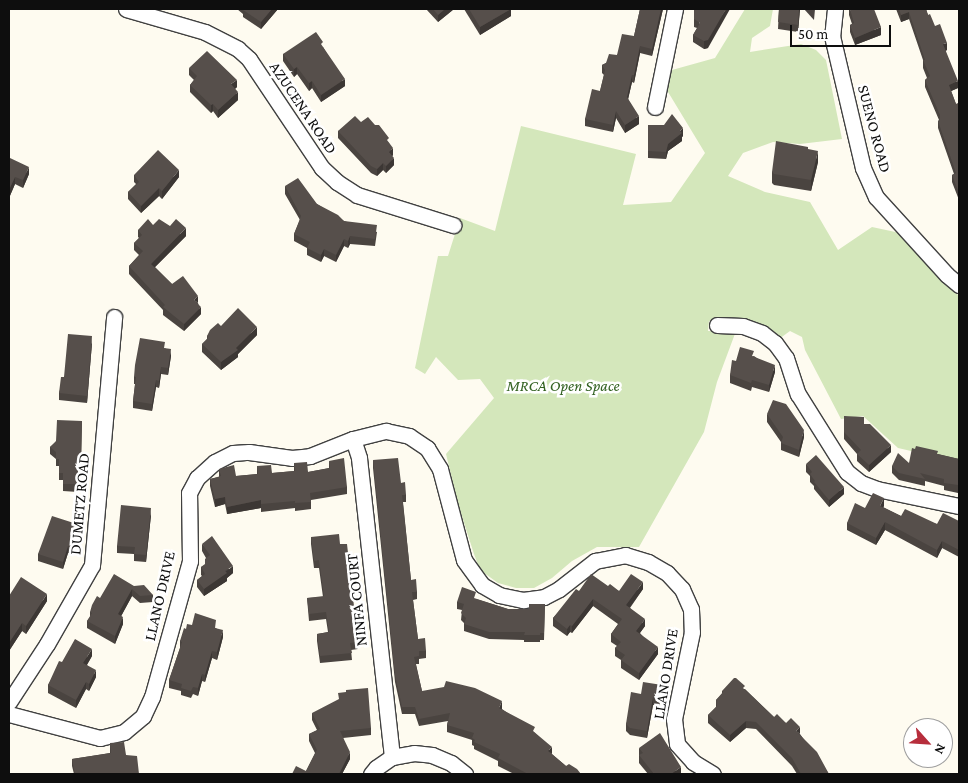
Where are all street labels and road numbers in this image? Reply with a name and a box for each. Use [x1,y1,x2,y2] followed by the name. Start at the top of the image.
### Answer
[265,58,341,158] street label: AZUCENA ROAD
[853,83,895,175] street label: SUENO ROAD
[66,452,94,556] street label: DUMETZ ROAD
[140,549,180,643] street label: LLANO DRIVE
[343,553,371,647] street label: NINFA COURT
[649,627,683,721] street label: LLANO DRIVE

